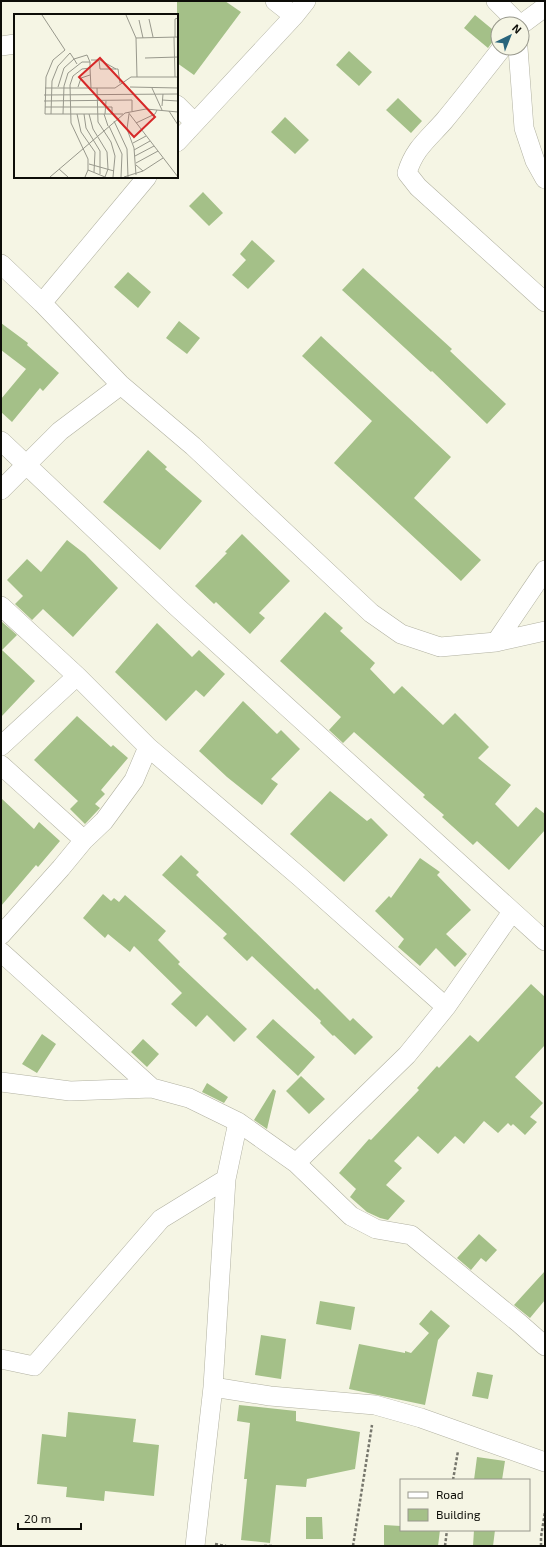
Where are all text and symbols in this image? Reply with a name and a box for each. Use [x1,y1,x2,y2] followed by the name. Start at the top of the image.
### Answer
[14,14,178,178] inset map
[490,16,530,56] north arrow
[510,21,525,36] text: N
[400,1479,530,1531] legend
[436,1487,464,1501] text: Road
[18,1505,81,1531] scale bar
[436,1507,481,1521] text: Building
[24,1511,51,1525] text: 20 m

